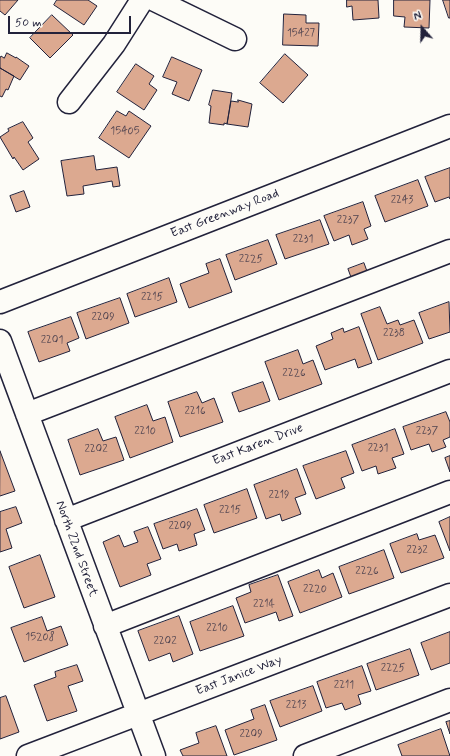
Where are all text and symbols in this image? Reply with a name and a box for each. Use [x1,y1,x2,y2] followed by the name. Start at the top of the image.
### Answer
[10,8,133,34] scale bar
[402,8,442,48] north arrow
[412,9,424,25] text: N
[15,15,42,31] text: 50 m
[287,27,315,41] house number: 15427
[110,125,140,139] house number: 15405
[169,186,281,242] street label: East Greenway Road
[391,194,413,208] house number: 2243
[337,214,359,228] house number: 2237
[293,233,313,247] house number: 2231
[239,253,263,267] house number: 2225
[141,291,163,305] house number: 2215
[91,311,115,325] house number: 2209
[383,327,405,341] house number: 2238
[41,334,63,348] house number: 2201
[282,367,306,381] house number: 2226
[184,405,206,419] house number: 2216
[210,421,306,469] street label: East Karen Drive
[134,425,156,439] house number: 2210
[416,425,438,439] house number: 2237
[368,442,388,456] house number: 2231
[84,443,108,457] house number: 2202
[269,489,289,503] house number: 2219
[51,499,101,599] street label: North 22nd Street
[219,504,241,518] house number: 2215
[168,520,192,534] house number: 2209
[406,544,428,558] house number: 2232
[355,565,379,579] house number: 2226
[303,583,327,597] house number: 2220
[253,598,275,612] house number: 2214
[206,622,228,636] house number: 2210
[25,631,55,645] house number: 15208
[153,635,177,649] house number: 2202
[194,652,284,700] street label: East Janice Way
[381,662,405,676] house number: 2225
[334,679,354,693] house number: 2211
[286,699,306,713] house number: 2213
[239,728,263,742] house number: 2209

